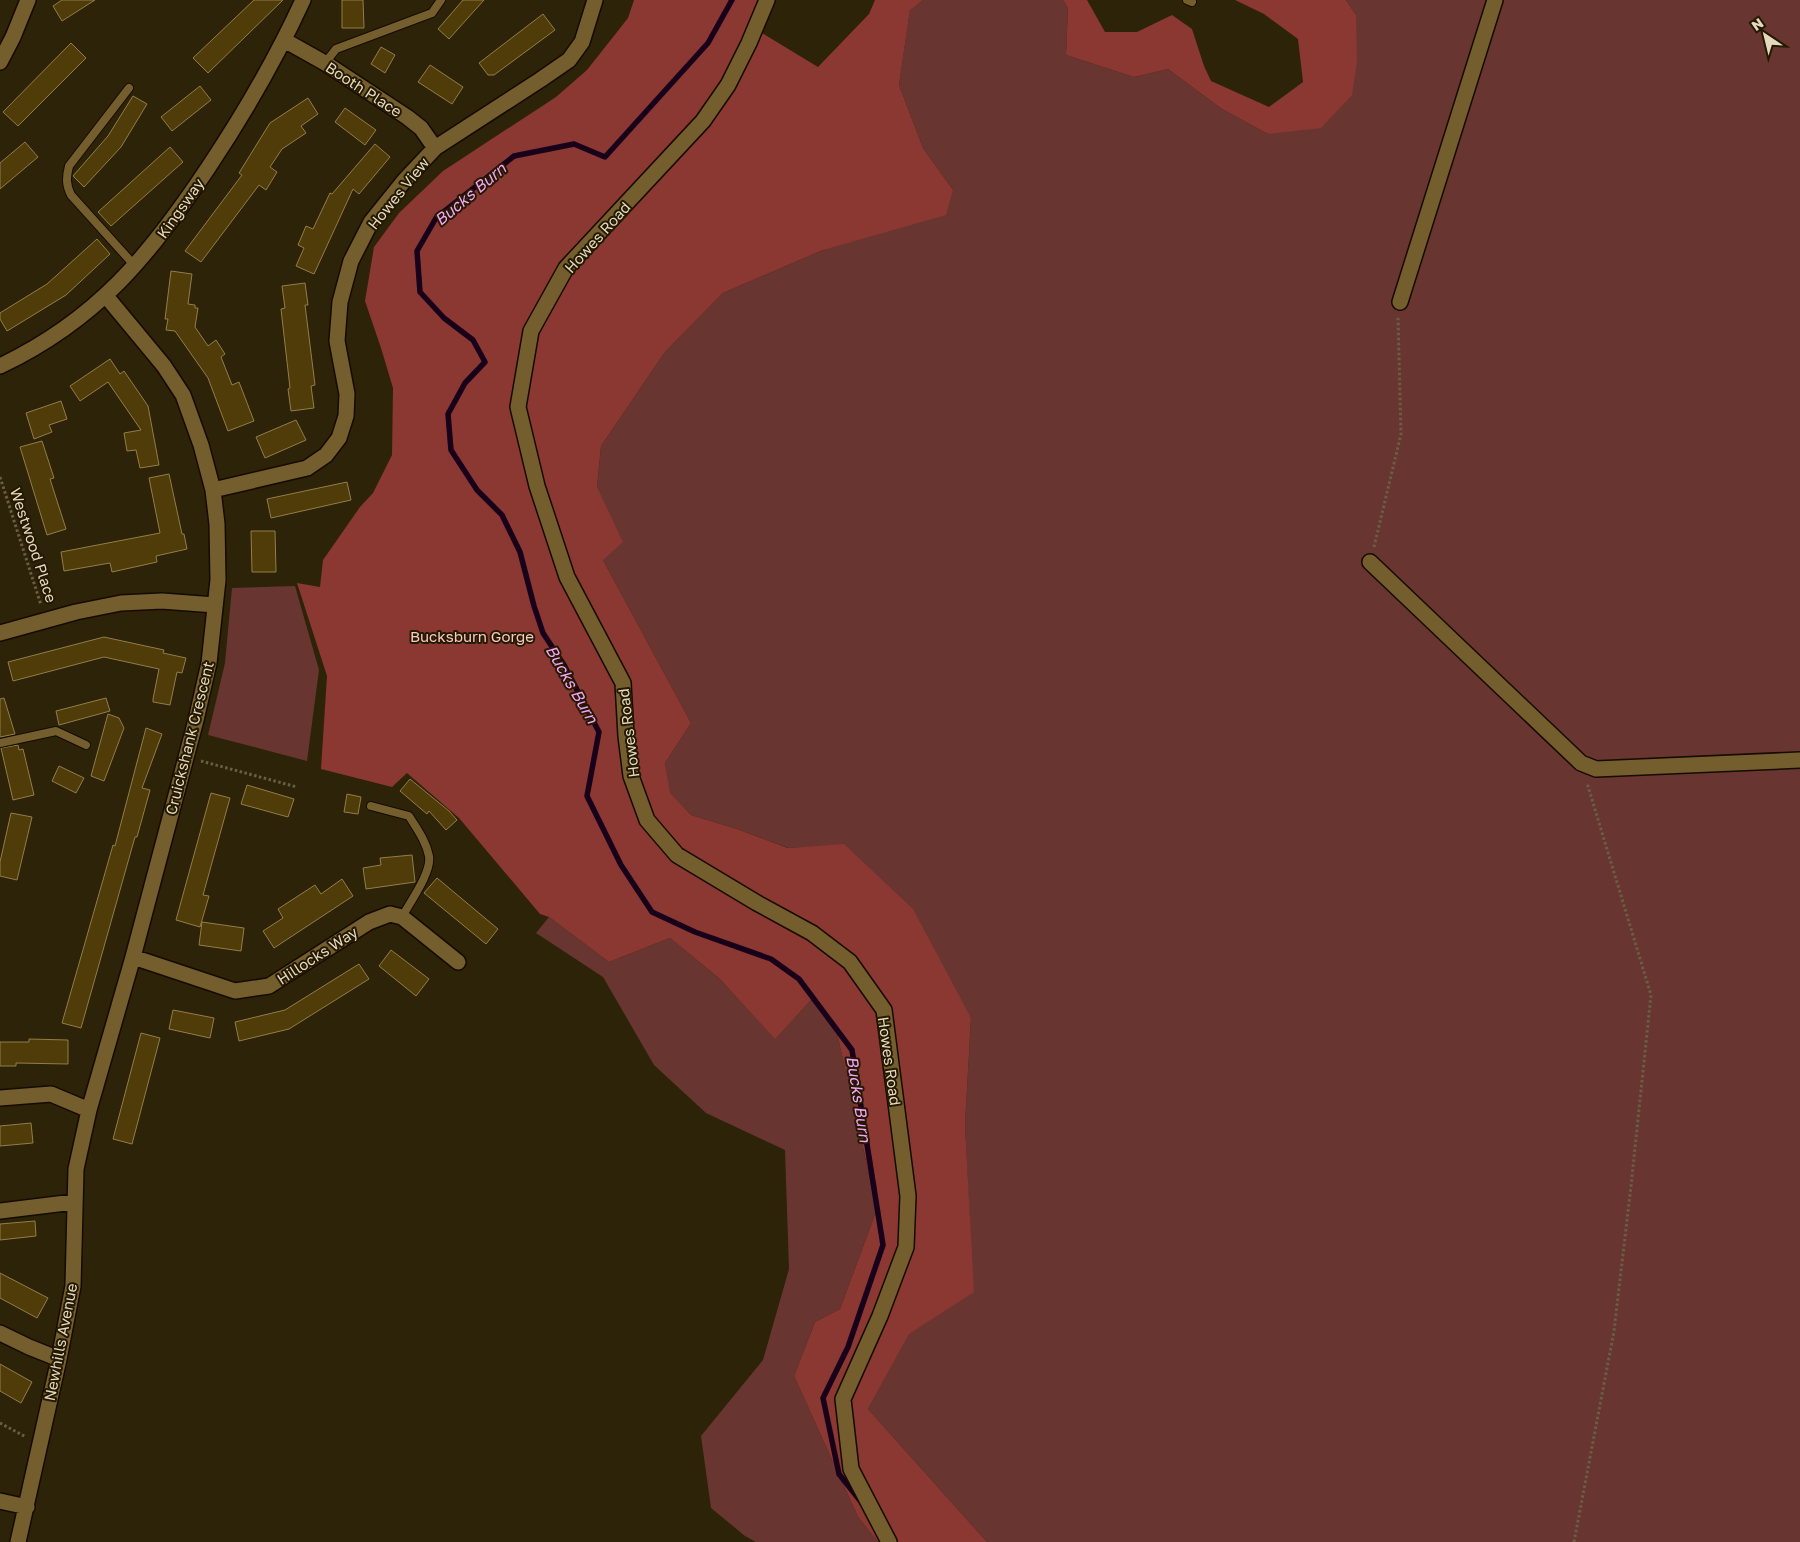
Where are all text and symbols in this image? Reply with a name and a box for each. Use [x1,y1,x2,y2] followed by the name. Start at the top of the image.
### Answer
[1740,10,1790,60] north arrow
[1748,14,1766,34] text: N
[323,58,406,120] street label: Booth Place
[363,153,433,233] street label: Howes View
[430,158,511,230] water label: Bucks Burn
[153,174,208,242] street label: Kingsway
[560,198,634,276] street label: Howes Road
[7,485,61,605] street label: Westwood Place
[410,627,534,645] park label: Bucksburn Gorge
[542,641,603,728] water label: Bucks Burn
[161,659,217,817] street label: Cruickshank Crescent
[614,688,642,778] street label: Howes Road
[273,922,361,988] street label: Hillocks Way
[875,1015,905,1107] street label: Howes Road
[842,1054,876,1145] water label: Bucks Burn
[40,1281,80,1402] street label: Newhills Avenue

